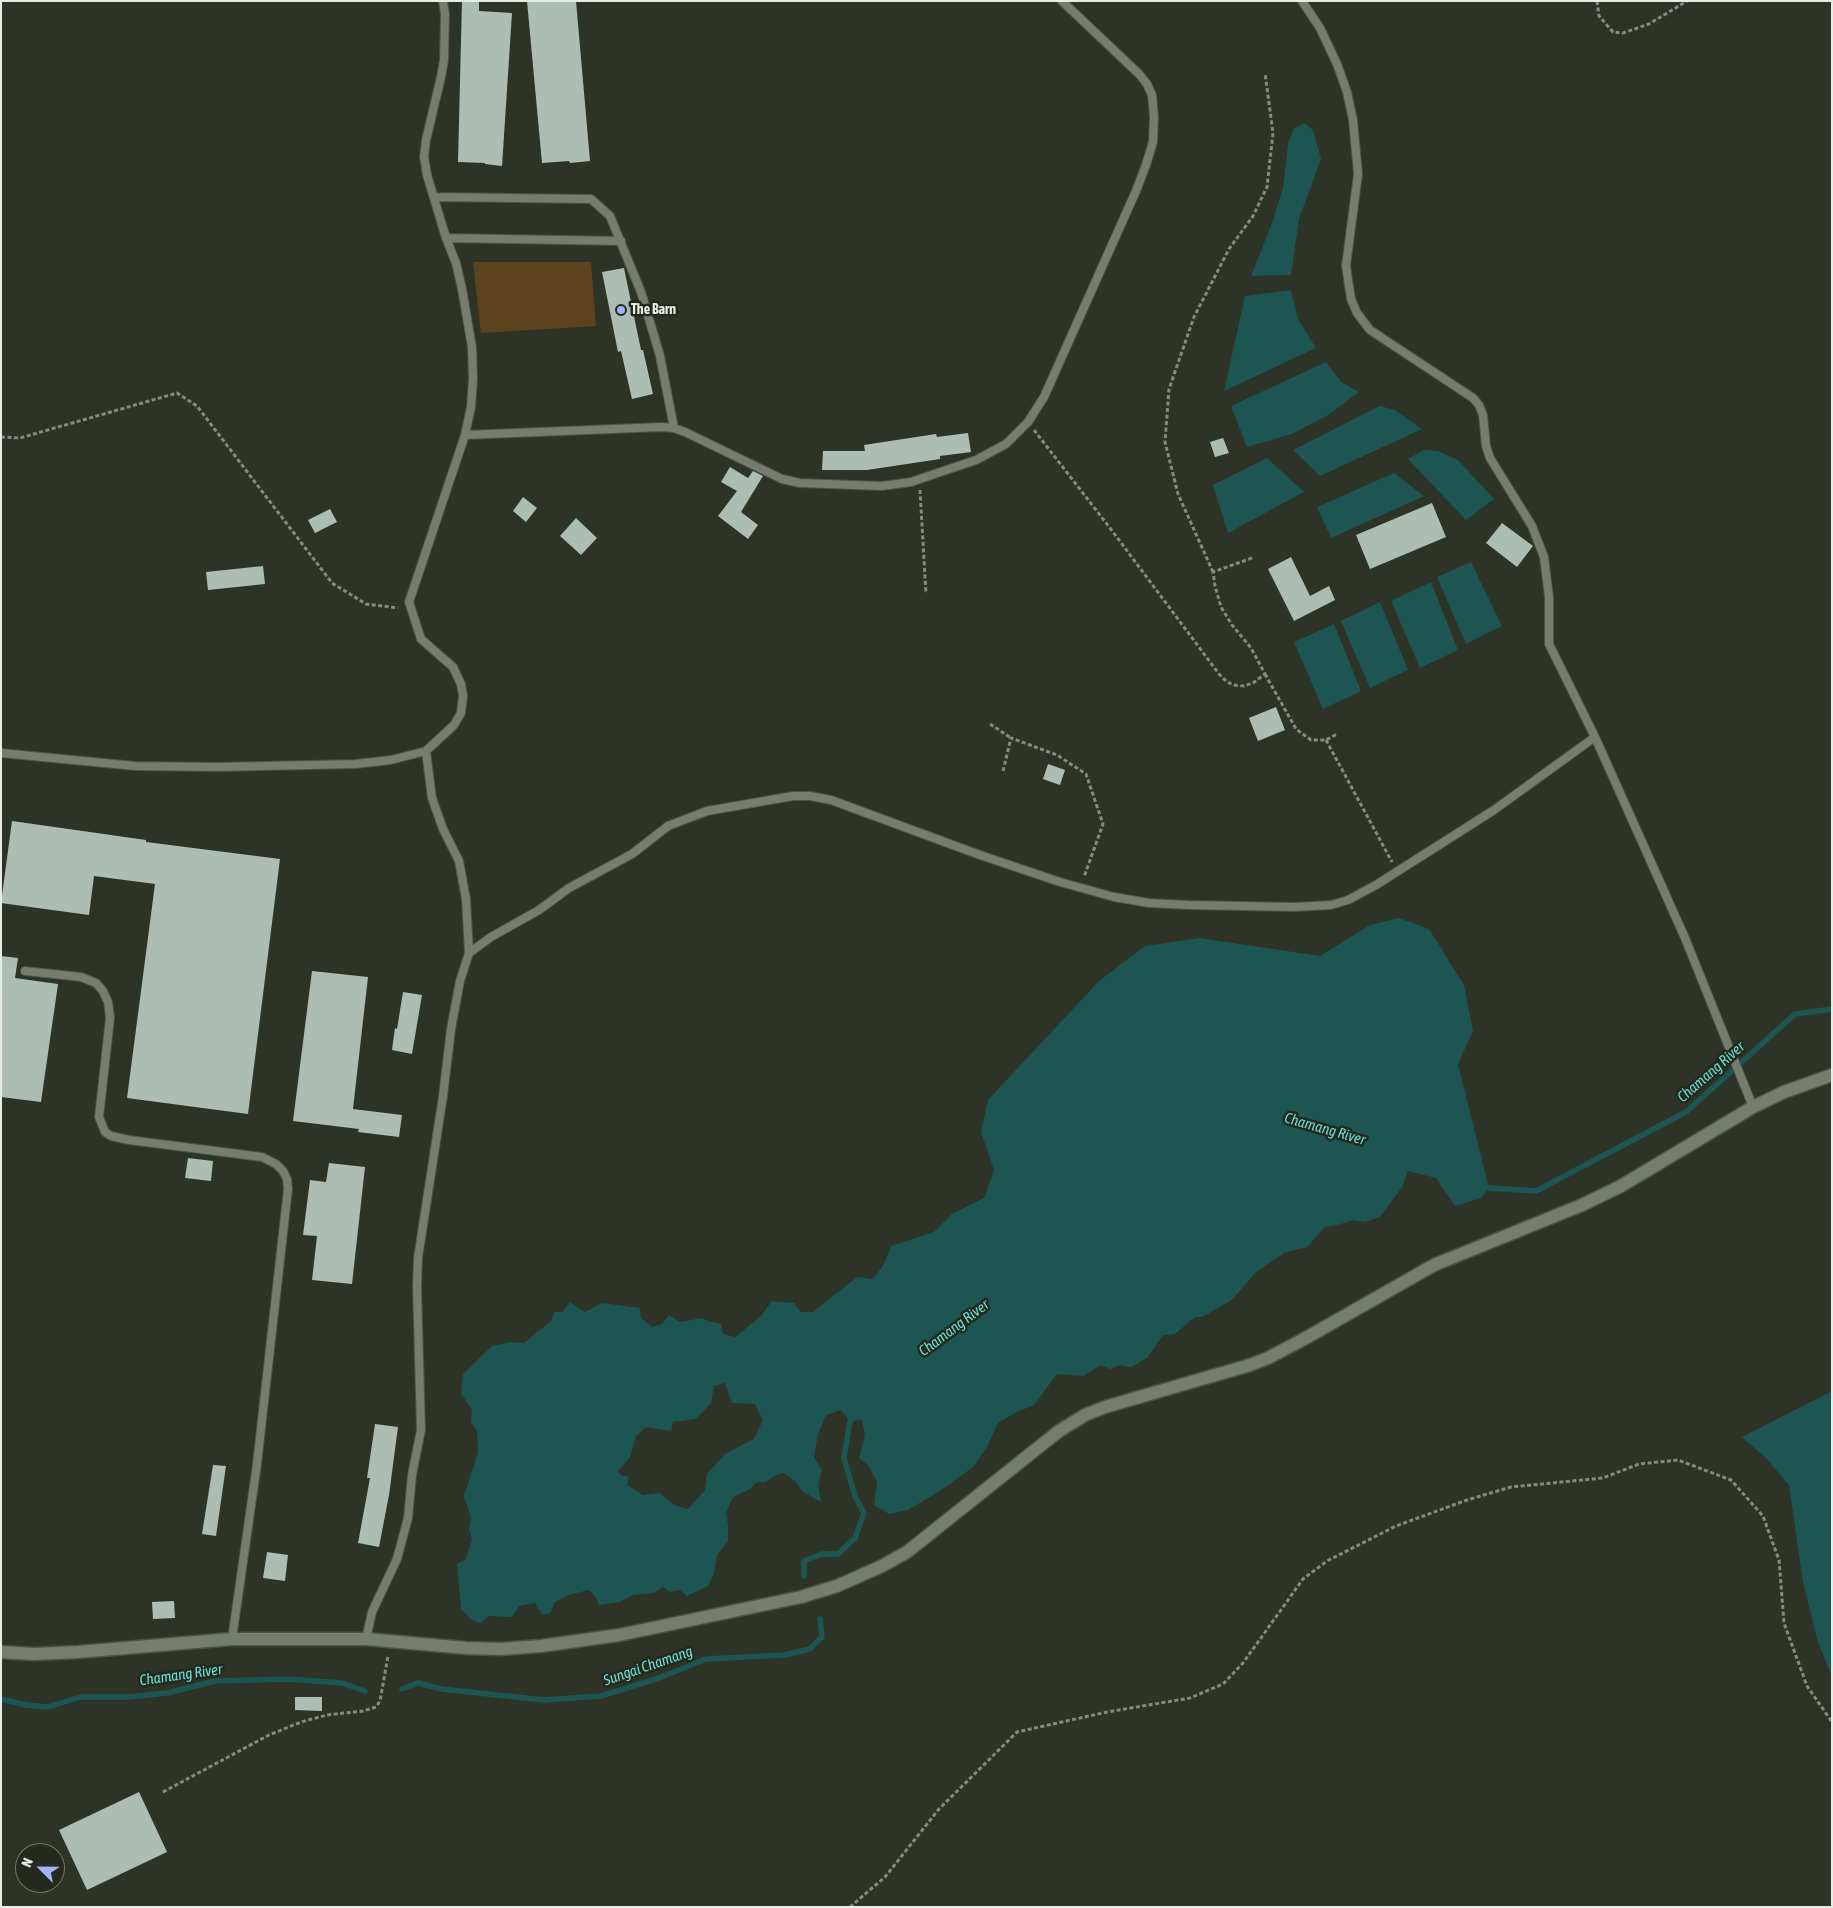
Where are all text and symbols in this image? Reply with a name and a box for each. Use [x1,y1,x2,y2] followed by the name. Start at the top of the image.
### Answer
[631,302,676,318] place label: The Barn
[615,304,627,316] marker: The Barn
[1674,1038,1748,1106] water label: Chamang River
[1282,1109,1368,1149] water label: Chamang River
[915,1296,993,1360] water label: Chamang River
[601,1642,695,1690] water label: Sungai Chamang
[138,1660,224,1690] water label: Chamang River
[15,1843,65,1893] north arrow
[18,1856,36,1869] text: N

